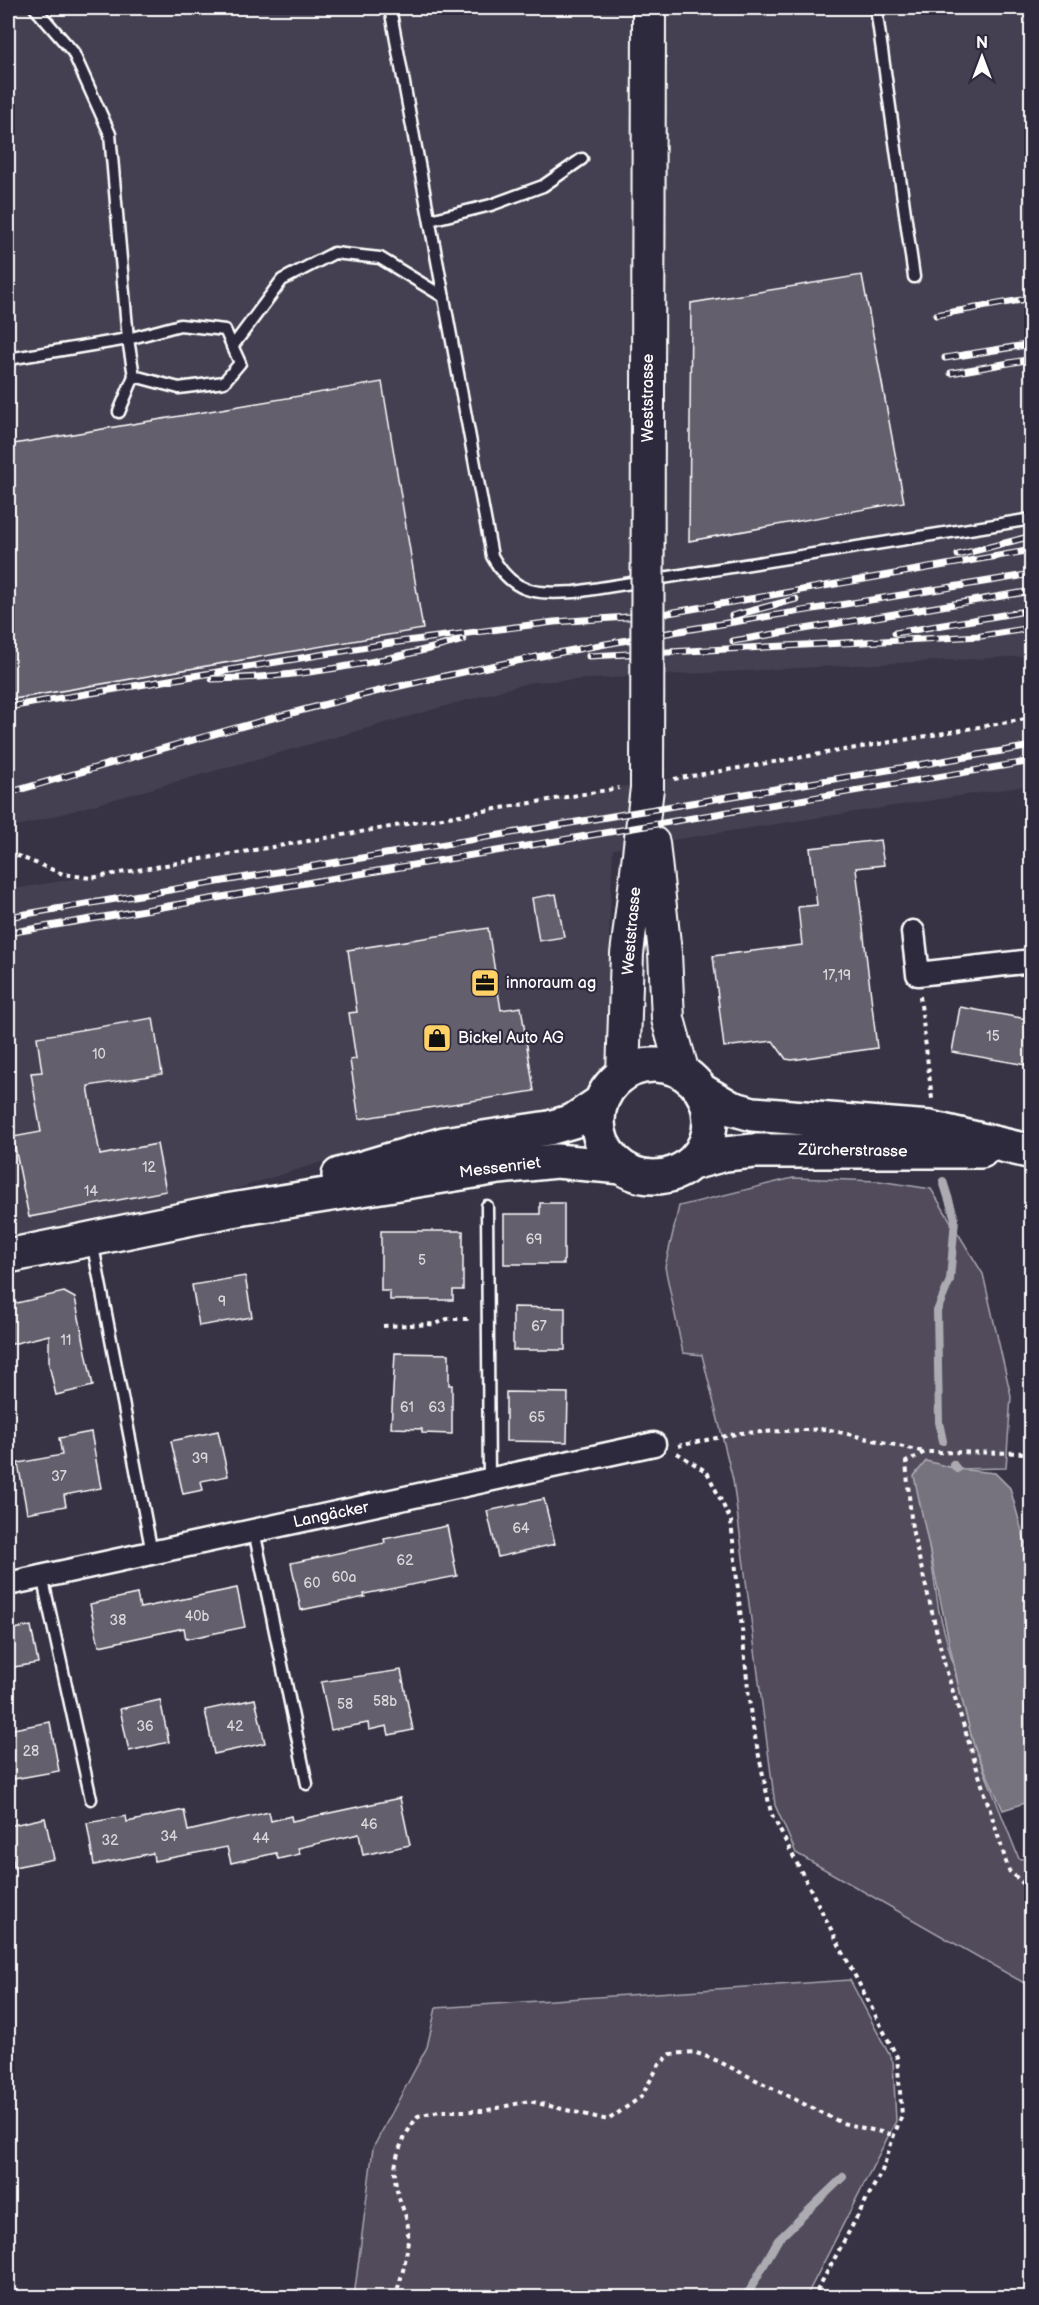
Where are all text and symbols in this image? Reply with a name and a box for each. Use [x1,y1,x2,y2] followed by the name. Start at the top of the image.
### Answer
[952,27,1012,87] north arrow
[976,34,988,53] text: N
[639,353,658,442] street label: Weststrasse
[619,886,645,976] street label: Weststrasse
[469,967,501,999] office icon: innoraum ag
[823,967,851,984] house number: 17,19
[506,974,596,993] place label: innoraum ag
[421,1022,453,1054] shop icon: Bickel Auto AG
[986,1028,1000,1045] house number: 15
[458,1029,564,1048] place label: Bickel Auto AG
[92,1046,106,1063] house number: 10
[797,1141,908,1161] street label: Zürcherstrasse
[458,1154,542,1182] street label: Messenriet
[142,1159,157,1176] house number: 12
[84,1183,98,1200] house number: 14
[526,1231,542,1248] house number: 69
[418,1252,426,1269] house number: 5
[218,1293,226,1310] house number: 9
[531,1318,547,1335] house number: 67
[61,1332,71,1349] house number: 11
[400,1399,414,1416] house number: 61
[428,1399,446,1416] house number: 63
[529,1409,545,1426] house number: 65
[192,1450,208,1467] house number: 39
[51,1468,67,1485] house number: 37
[292,1498,371,1532] street label: Langäcker
[512,1520,530,1537] house number: 64
[397,1552,414,1569] house number: 62
[332,1569,356,1586] house number: 60a
[304,1575,320,1592] house number: 60
[185,1608,209,1625] house number: 40b
[110,1612,126,1629] house number: 38
[373,1693,397,1710] house number: 58b
[337,1696,353,1713] house number: 58
[136,1718,154,1735] house number: 36
[227,1718,244,1735] house number: 42
[23,1743,39,1760] house number: 28
[360,1816,378,1833] house number: 46
[160,1828,178,1845] house number: 34
[252,1830,270,1847] house number: 44
[102,1832,119,1849] house number: 32

